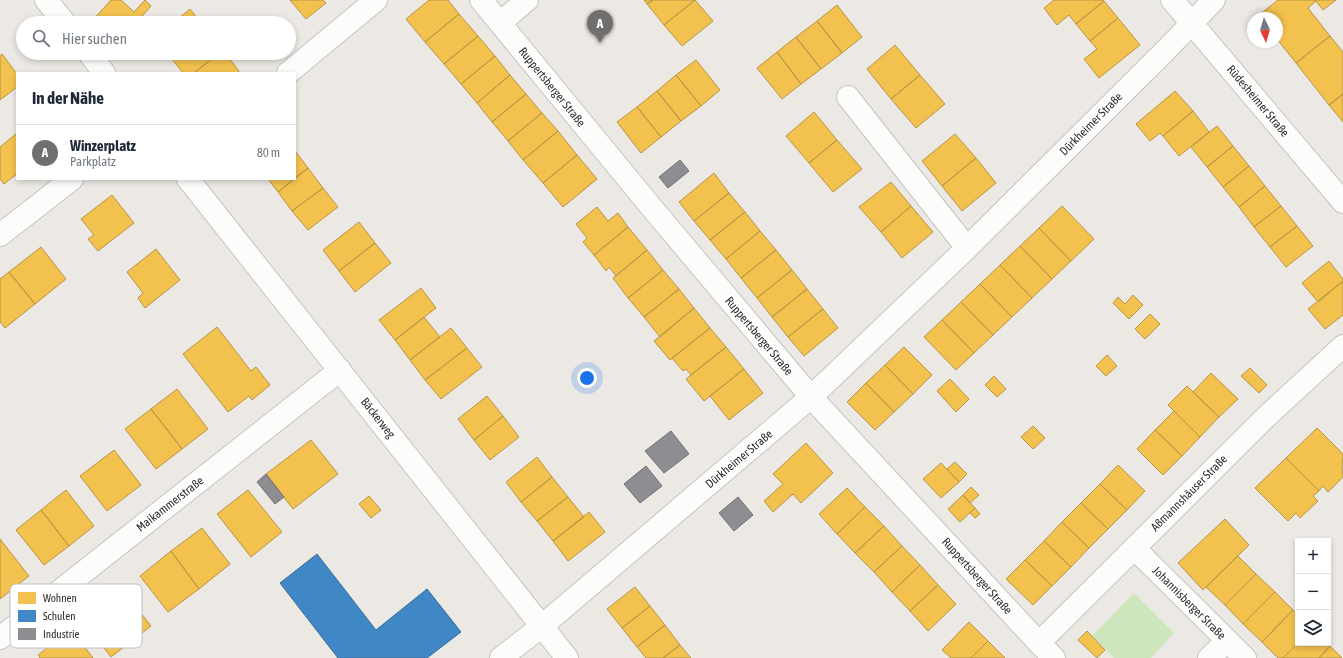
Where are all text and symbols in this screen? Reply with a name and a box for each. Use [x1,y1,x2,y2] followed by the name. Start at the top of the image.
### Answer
[587,10,613,43] pin: A
[1247,12,1283,48] north arrow
[16,16,296,60] search box
[30,27,52,49] icon: search
[62,30,127,47] text: Hier suchen
[516,44,588,130] street label: Ruppertsberger Straße
[1224,62,1292,140] street label: Rüdesheimer Straße
[32,88,104,108] text: In der Nähe
[1057,90,1125,158] street label: Dürkheimer Straße
[70,137,136,154] text: Winzerplatz
[42,145,48,160] text: A
[257,145,280,160] text: 80 m
[70,154,116,169] text: Parkplatz
[722,294,796,378] street label: Ruppertsberger Straße
[577,368,597,388] your location
[358,395,399,442] street label: Bäckerweg
[703,427,775,491] street label: Dürkheimer Straße
[1148,452,1230,534] street label: Aßmannshäuser Straße
[134,473,206,535] street label: Maikammerstraße
[939,535,1015,617] street label: Ruppertsberger Straße
[1295,538,1331,646] map controls
[1295,538,1331,574] button: +
[1149,563,1229,643] street label: Johannisberger Straße
[1295,574,1331,610] button: −
[10,584,142,648] legend
[43,592,77,604] text: Wohnen
[43,610,75,622] text: Schulen
[1295,610,1331,646] button: layers
[43,628,80,640] text: Industrie

